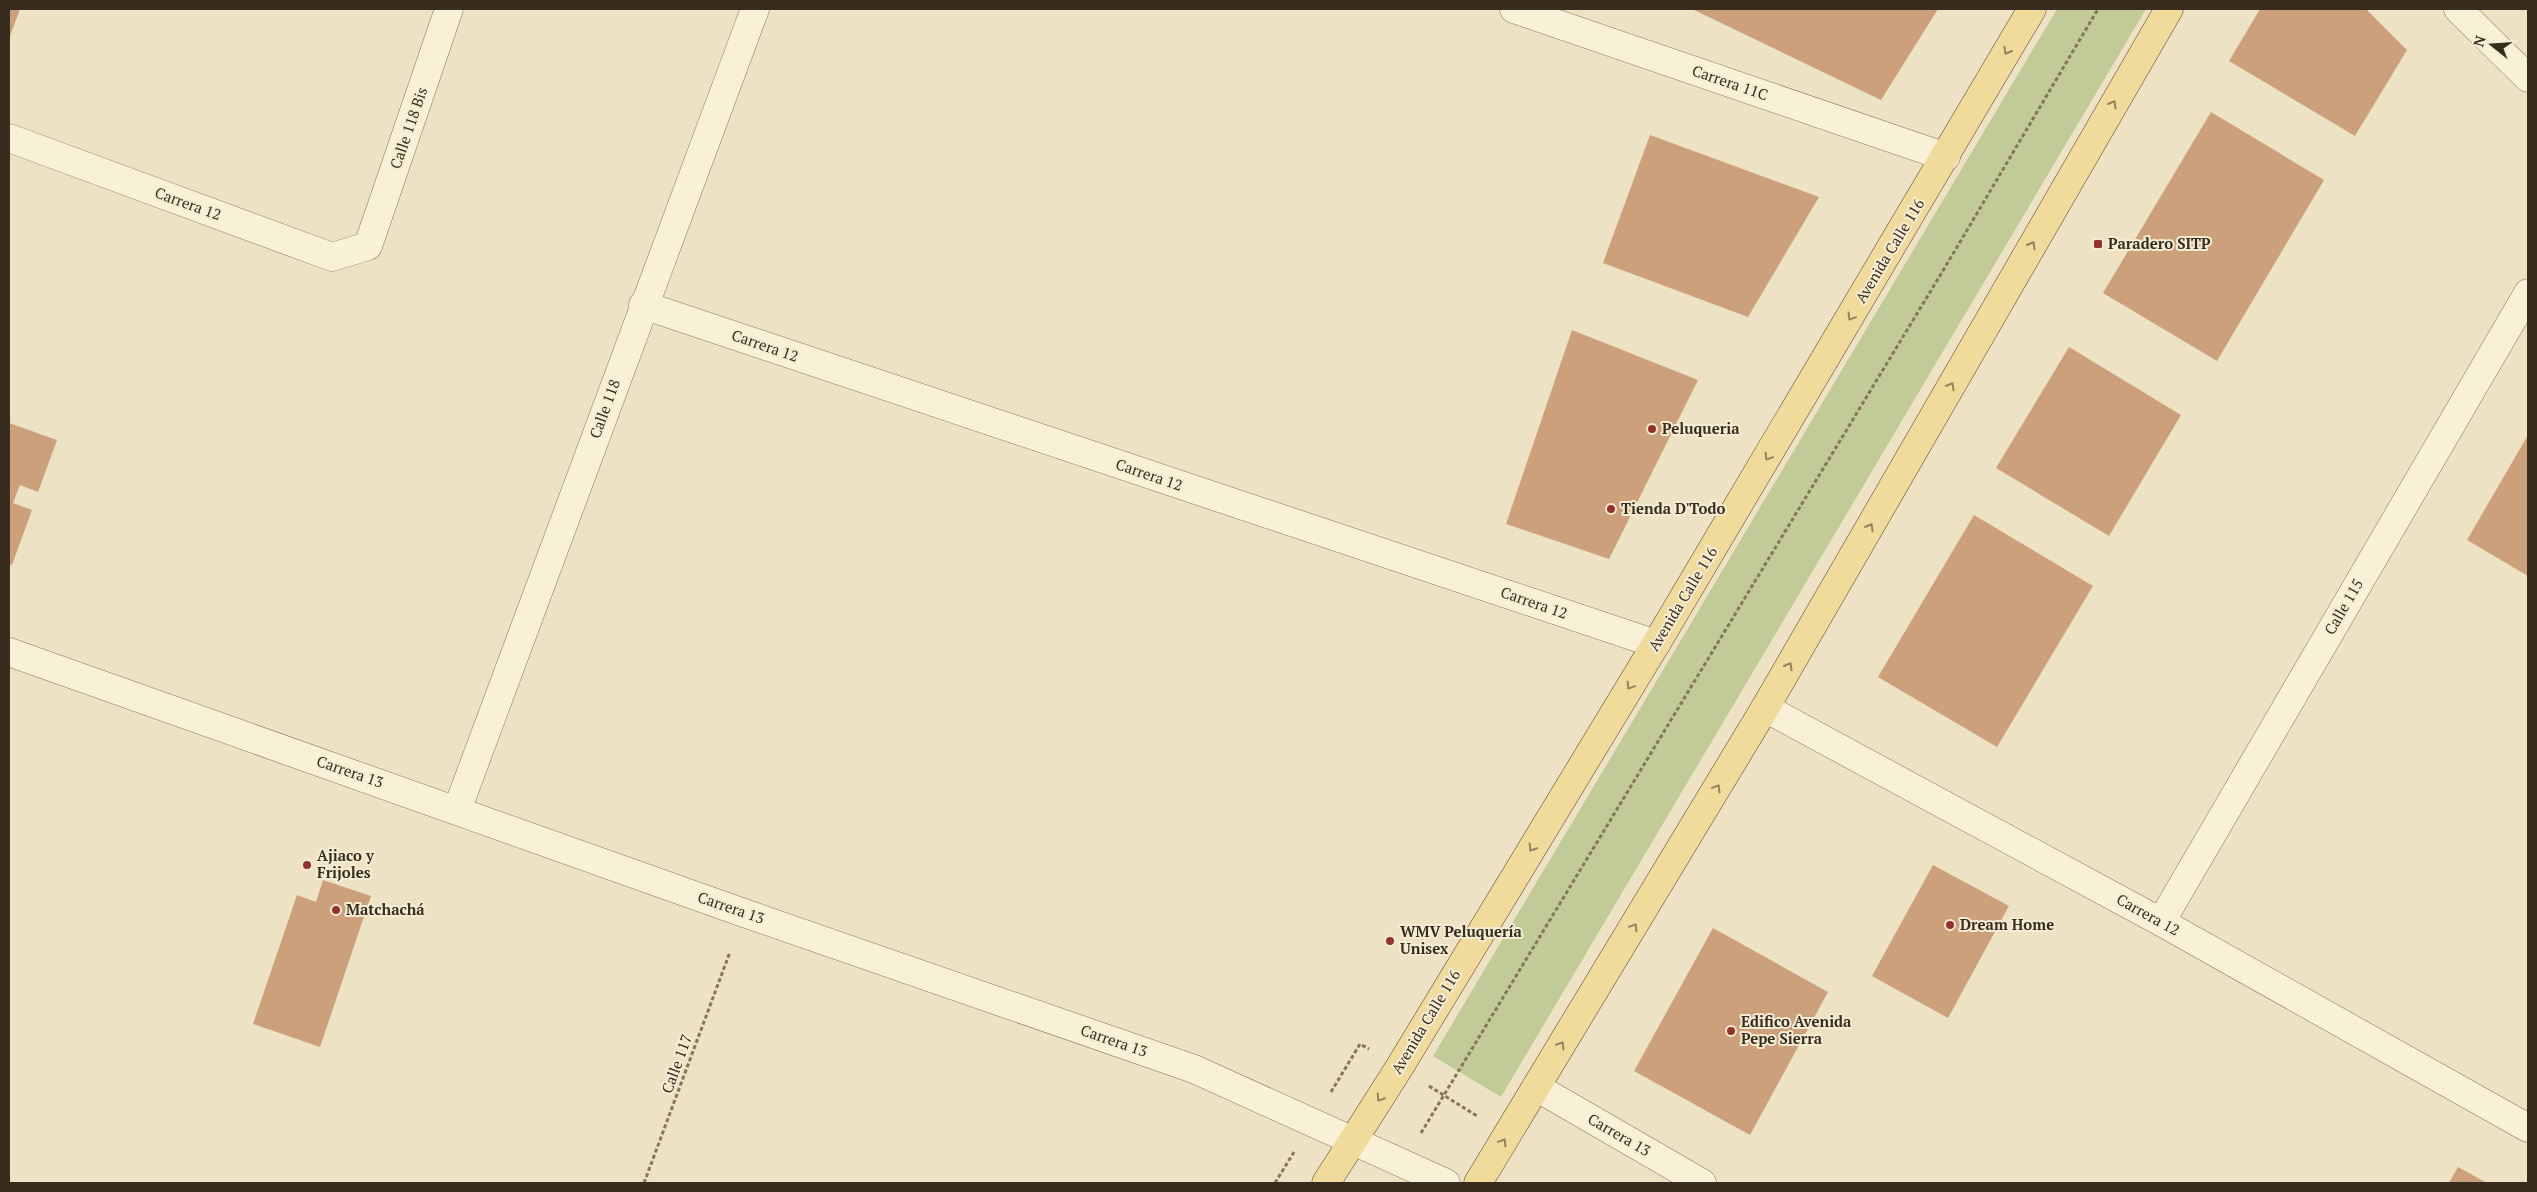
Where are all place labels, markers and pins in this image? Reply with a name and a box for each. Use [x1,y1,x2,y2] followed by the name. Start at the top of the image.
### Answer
[2108,233,2211,253] place label: Paradero SITP
[2092,238,2104,250] marker: Paradero SITP
[1662,418,1740,438] place label: Peluqueria
[1646,423,1658,435] marker: Peluqueria
[1621,498,1725,518] place label: Tienda D'Todo
[1605,503,1617,515] marker: Tienda D'Todo
[317,845,375,882] place label: Ajiaco y Frijoles
[301,859,313,871] marker: Ajiaco y Frijoles
[346,899,425,919] place label: Matchachá
[330,904,342,916] marker: Matchachá
[1960,914,2054,934] place label: Dream Home
[1944,919,1956,931] marker: Dream Home
[1400,921,1522,958] place label: WMV Peluquería Unisex
[1384,935,1396,947] marker: WMV Peluquería Unisex
[1741,1011,1852,1048] place label: Edifico Avenida Pepe Sierra
[1725,1025,1737,1037] marker: Edifico Avenida Pepe Sierra

